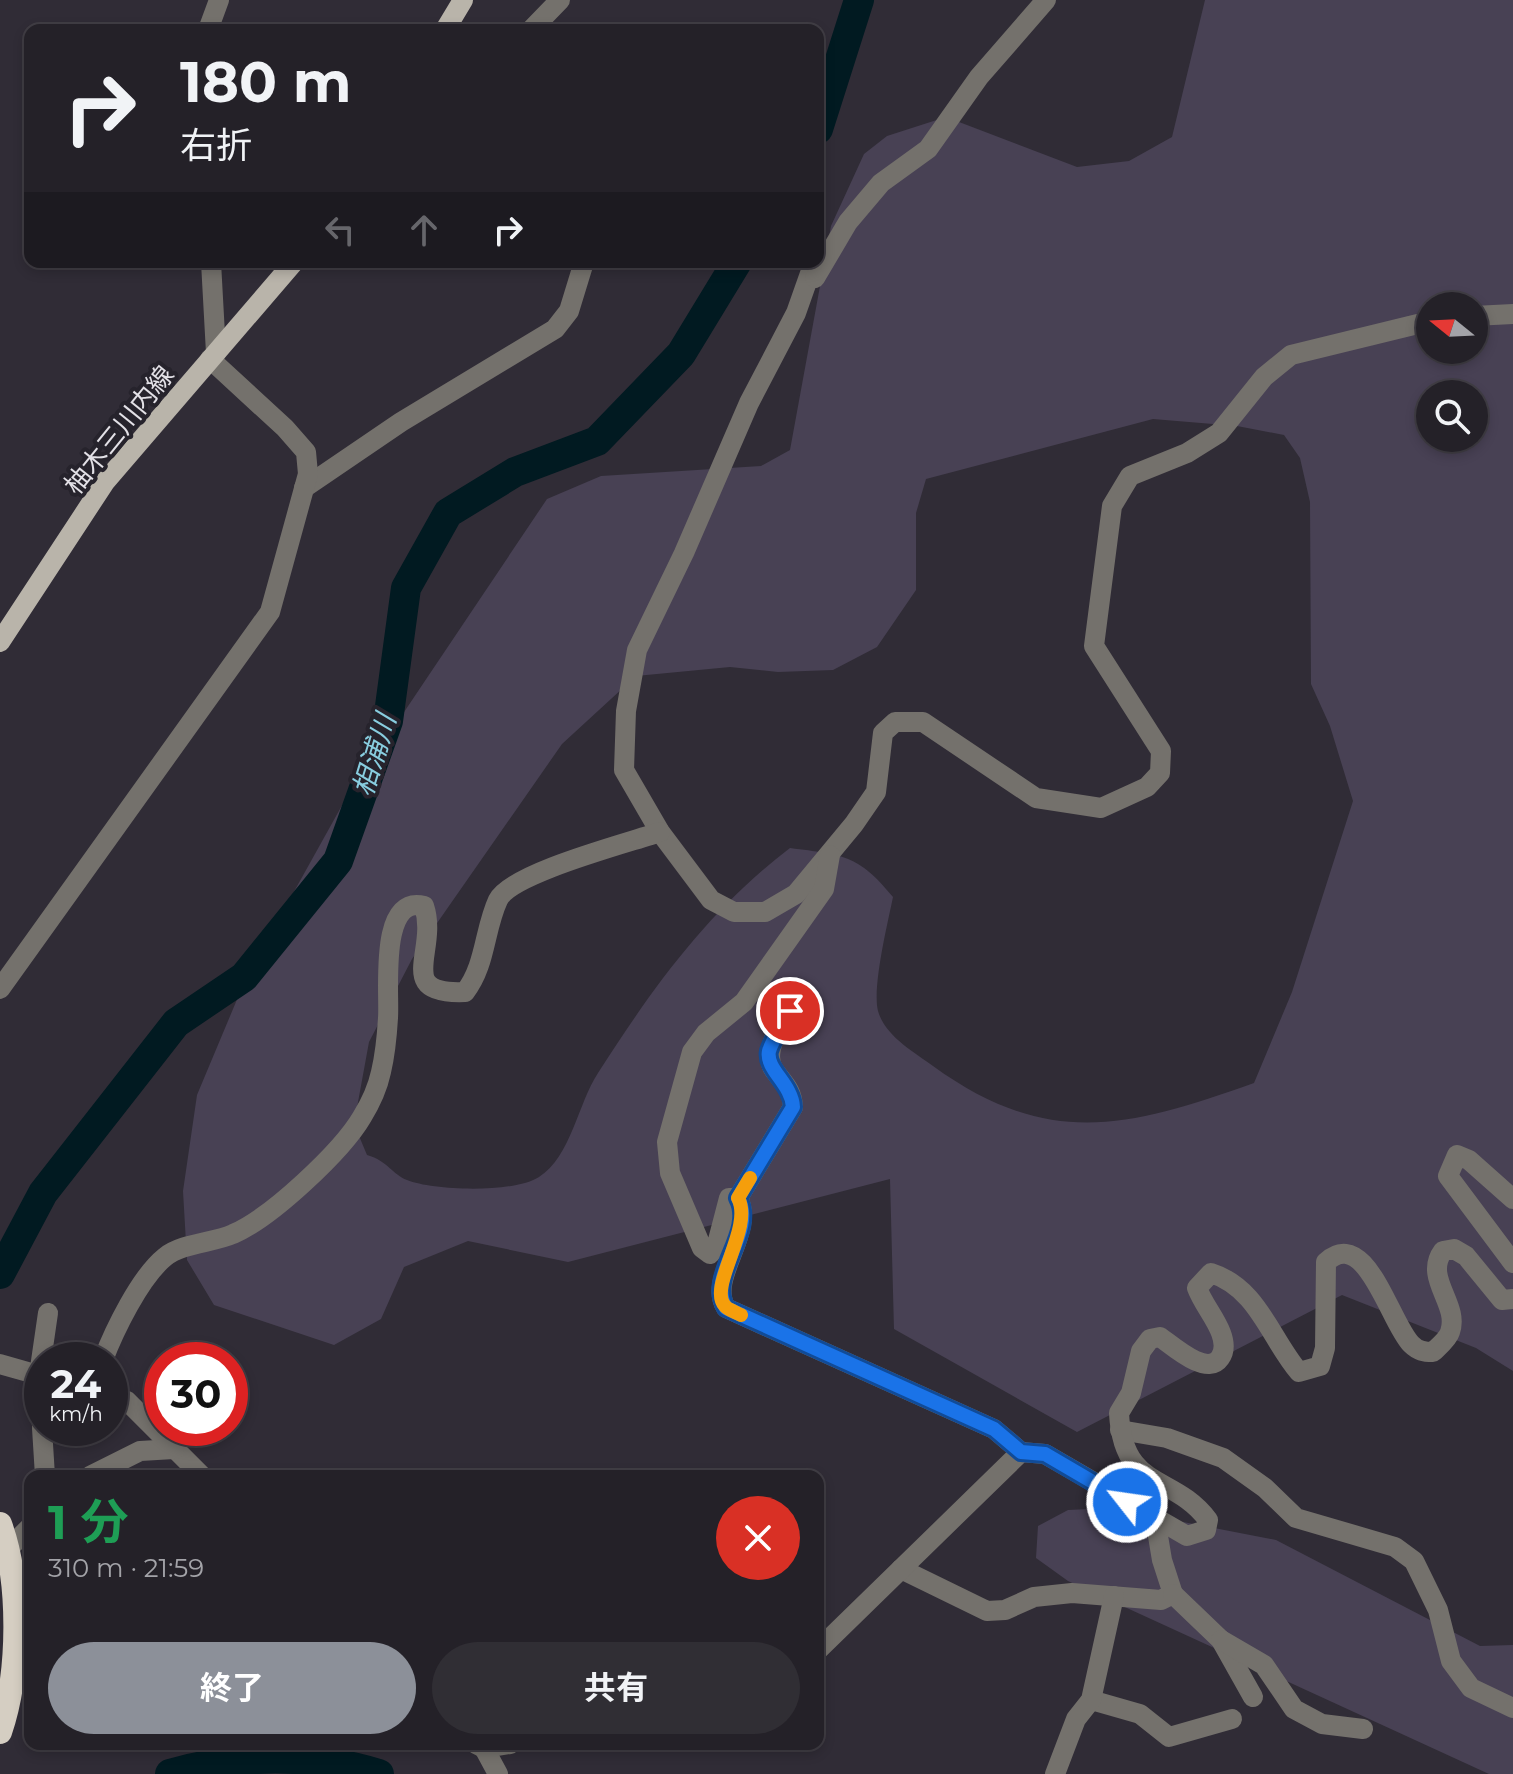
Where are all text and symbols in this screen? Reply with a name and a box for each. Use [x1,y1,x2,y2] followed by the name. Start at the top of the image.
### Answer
[180,48,352,116] text: 180 m
[48,56,152,160] icon: right
[180,123,252,167] text: 右折
[318,208,362,252] icon: left
[402,208,446,252] icon: ahead
[486,208,530,252] icon: right
[1416,292,1488,364] north arrow
[1416,292,1488,452] map controls
[57,359,181,501] street label: 柚木三川内線
[1416,380,1488,452] button: search
[345,707,403,800] water label: 相浦川
[756,977,824,1045] pin
[768,989,812,1033] icon: arrive
[144,1342,248,1446] speed limit sign: 30
[51,1359,101,1408] text: 24
[49,1402,103,1426] text: km/h
[1085,1460,1169,1544] position arrow
[48,1493,128,1551] text: 1 分
[716,1496,800,1580] button: close
[48,1552,204,1584] text: 310 m · 21:59
[48,1642,416,1734] button: 終了
[432,1642,800,1734] button: 共有

